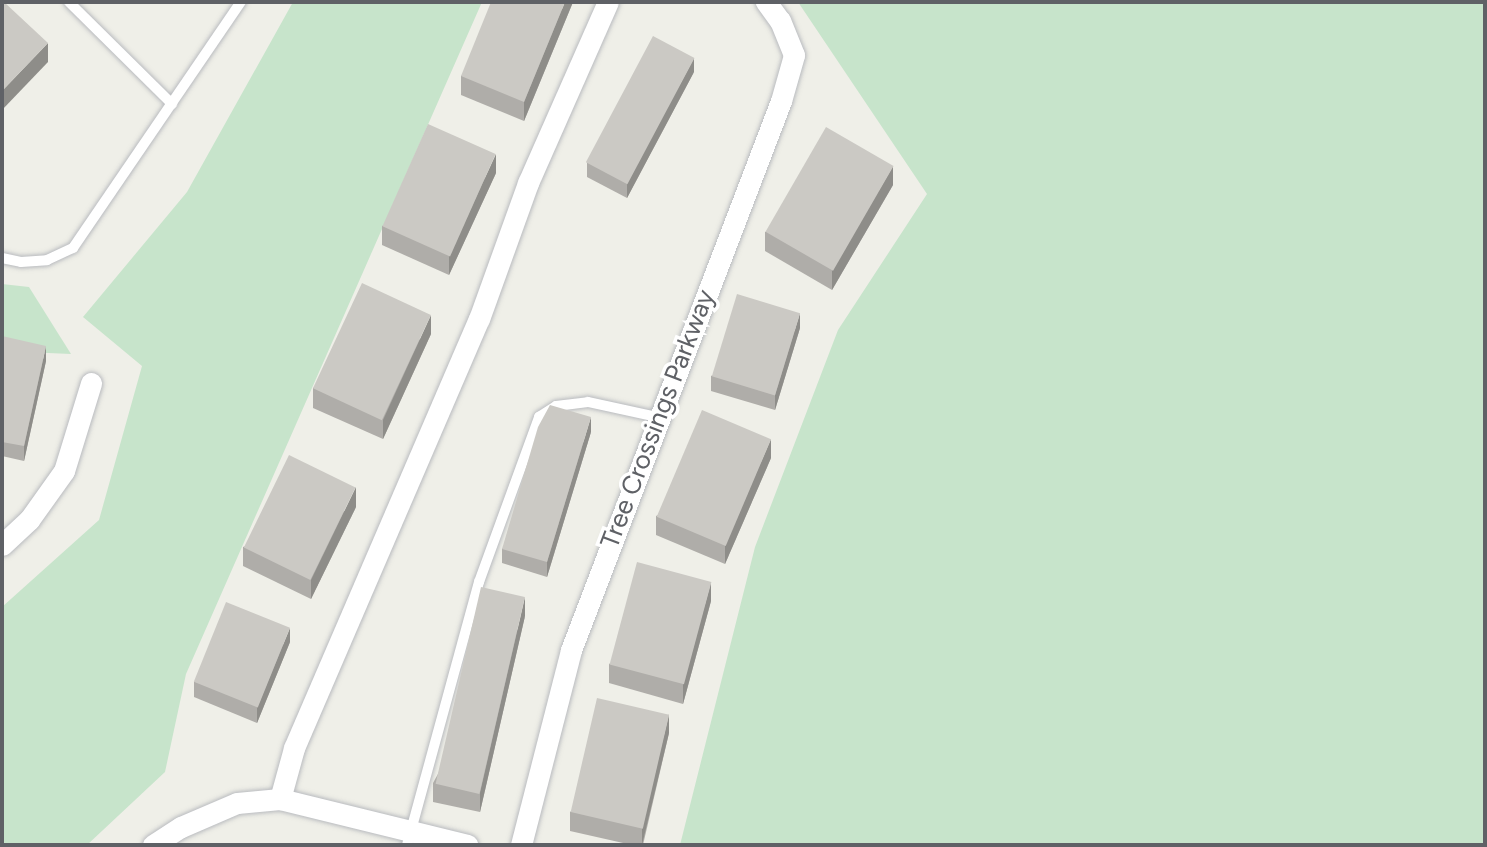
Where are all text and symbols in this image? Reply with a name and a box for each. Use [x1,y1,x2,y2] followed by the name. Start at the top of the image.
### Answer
[594,285,722,553] street label: Tree Crossings Parkway

